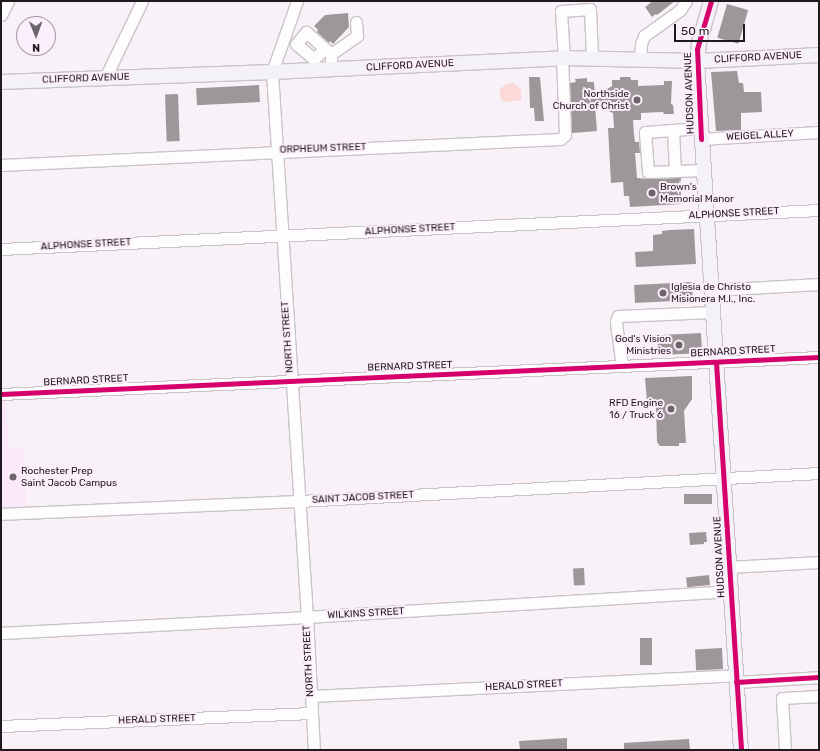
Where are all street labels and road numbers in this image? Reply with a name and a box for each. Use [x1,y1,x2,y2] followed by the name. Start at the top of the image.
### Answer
[714,50,802,66] street label: CLIFFORD AVENUE
[683,52,697,134] street label: HUDSON AVENUE
[366,58,454,74] street label: CLIFFORD AVENUE
[42,71,130,87] street label: CLIFFORD AVENUE
[726,128,794,144] street label: WEIGEL ALLEY
[279,141,367,157] street label: ORPHEUM STREET
[688,206,780,222] street label: ALPHONSE STREET
[364,222,456,238] street label: ALPHONSE STREET
[40,237,132,253] street label: ALPHONSE STREET
[280,301,296,373] street label: NORTH STREET
[690,344,776,360] street label: BERNARD STREET
[367,360,453,374] street label: BERNARD STREET
[43,373,129,389] street label: BERNARD STREET
[312,489,414,507] street label: SAINT JACOB STREET
[712,516,728,598] street label: HUDSON AVENUE
[327,606,405,622] street label: WILKINS STREET
[301,625,317,697] street label: NORTH STREET
[485,678,563,694] street label: HERALD STREET
[118,713,196,727] street label: HERALD STREET

